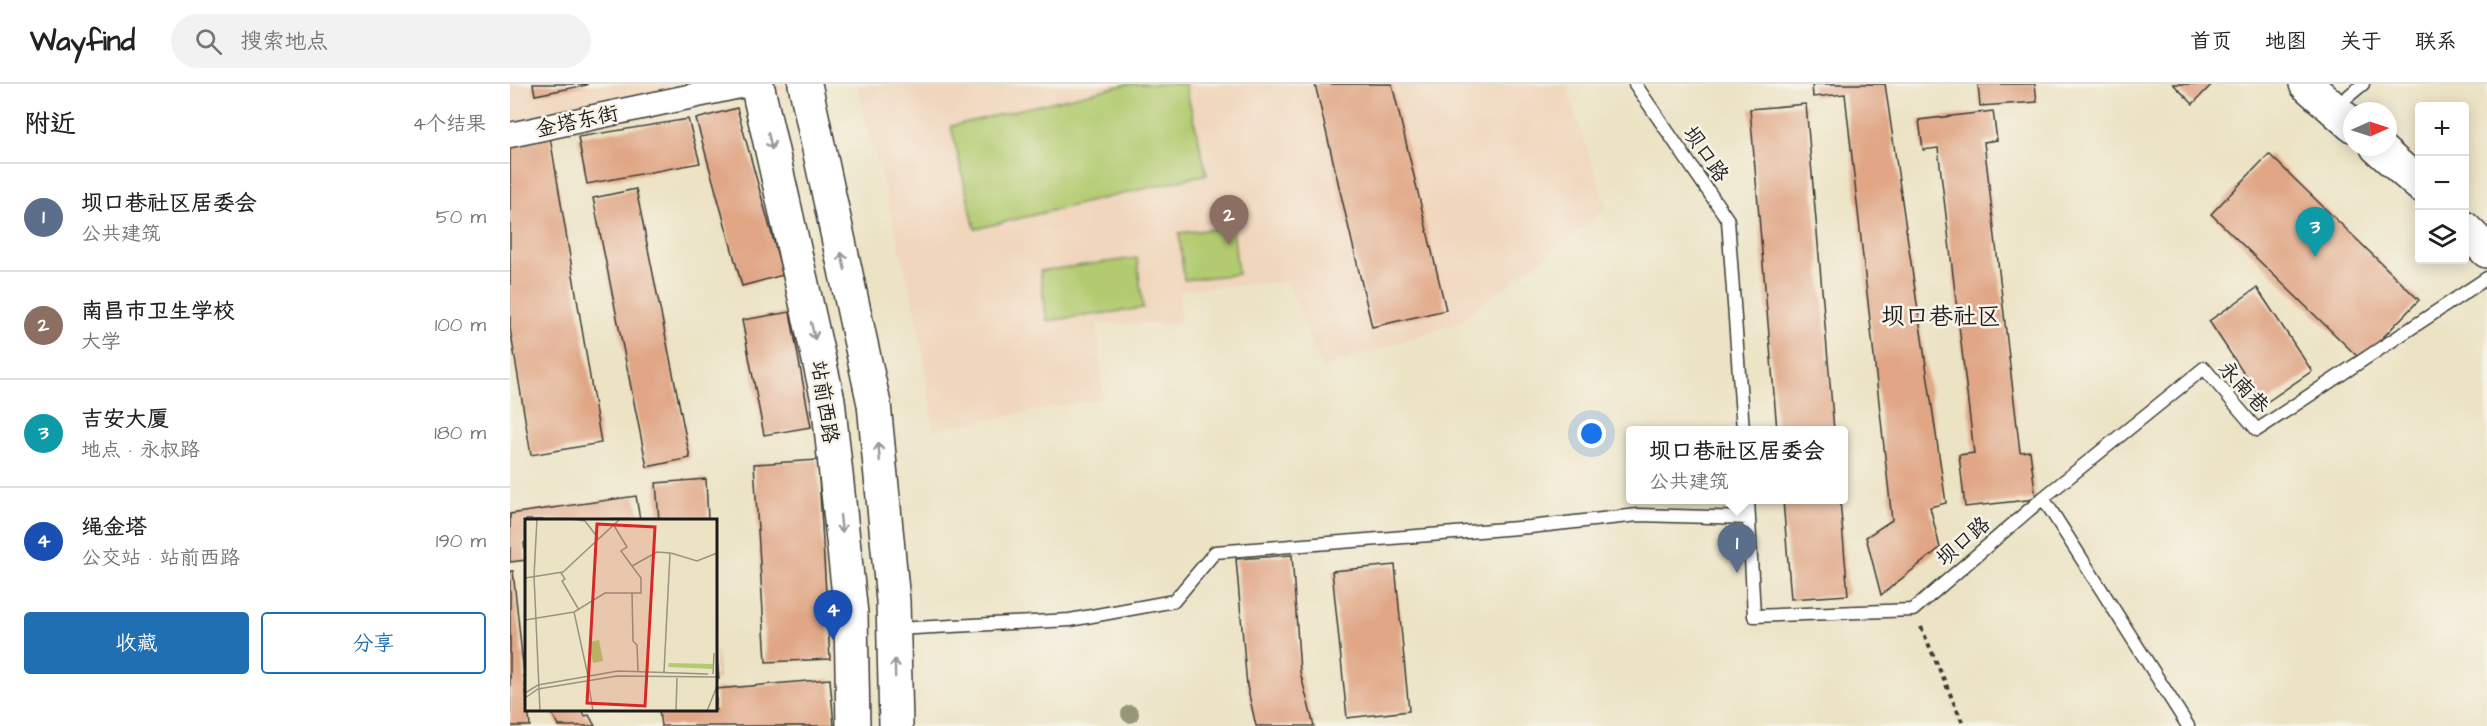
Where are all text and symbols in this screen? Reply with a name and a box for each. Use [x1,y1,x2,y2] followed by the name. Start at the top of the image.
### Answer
[171,14,591,68] search box
[30,22,135,61] text: Wayfind
[192,25,225,58] icon: search
[240,26,328,57] text: 搜索地点
[2190,27,2232,56] text: 首页
[2265,27,2307,56] text: 地图
[2340,27,2382,56] text: 关于
[2415,27,2457,56] text: 联系
[533,99,621,144] street label: 金塔东街
[2343,102,2397,156] north arrow
[2415,102,2469,264] map controls
[2415,102,2469,156] button: +
[24,106,76,142] text: 附近
[412,110,486,138] text: 4个结果
[1676,120,1736,188] street label: 坝口路
[764,131,776,150] one-way arrow
[2415,156,2469,210] button: −
[81,188,257,219] text: 坝口巷社区居委会
[1210,196,1248,245] pin: 2
[42,203,45,231] text: 1
[436,203,486,231] text: 50 m
[2296,208,2334,257] pin: 3
[2415,210,2469,264] button: layers
[81,220,161,248] text: 公共建筑
[837,252,849,271] one-way arrow
[81,296,235,327] text: 南昌市卫生学校
[1881,300,2001,334] district label: 坝口巷社区
[38,311,49,339] text: 2
[435,311,486,339] text: 100 m
[807,322,819,341] one-way arrow
[81,328,121,356] text: 大学
[2212,354,2276,420] street label: 永南巷
[804,358,845,446] street label: 站前西路
[81,404,169,435] text: 吉安大厦
[38,419,49,447] text: 3
[434,419,486,447] text: 180 m
[1577,419,1606,448] your location
[1626,426,1848,504] popup
[81,436,200,464] text: 地点 · 永叔路
[1649,436,1825,467] text: 坝口巷社区居委会
[873,443,884,463] one-way arrow
[1649,468,1729,496] text: 公共建筑
[1930,510,1997,573] street label: 坝口路
[81,512,147,543] text: 绳金塔
[836,513,847,533] one-way arrow
[525,519,717,711] inset map
[1718,524,1756,573] pin: 1
[37,527,50,555] text: 4
[436,527,486,555] text: 190 m
[81,544,240,572] text: 公交站 · 站前西路
[814,590,852,640] pin: 4
[24,612,249,674] button: 收藏
[261,612,486,674] button: 分享
[889,658,900,678] one-way arrow

